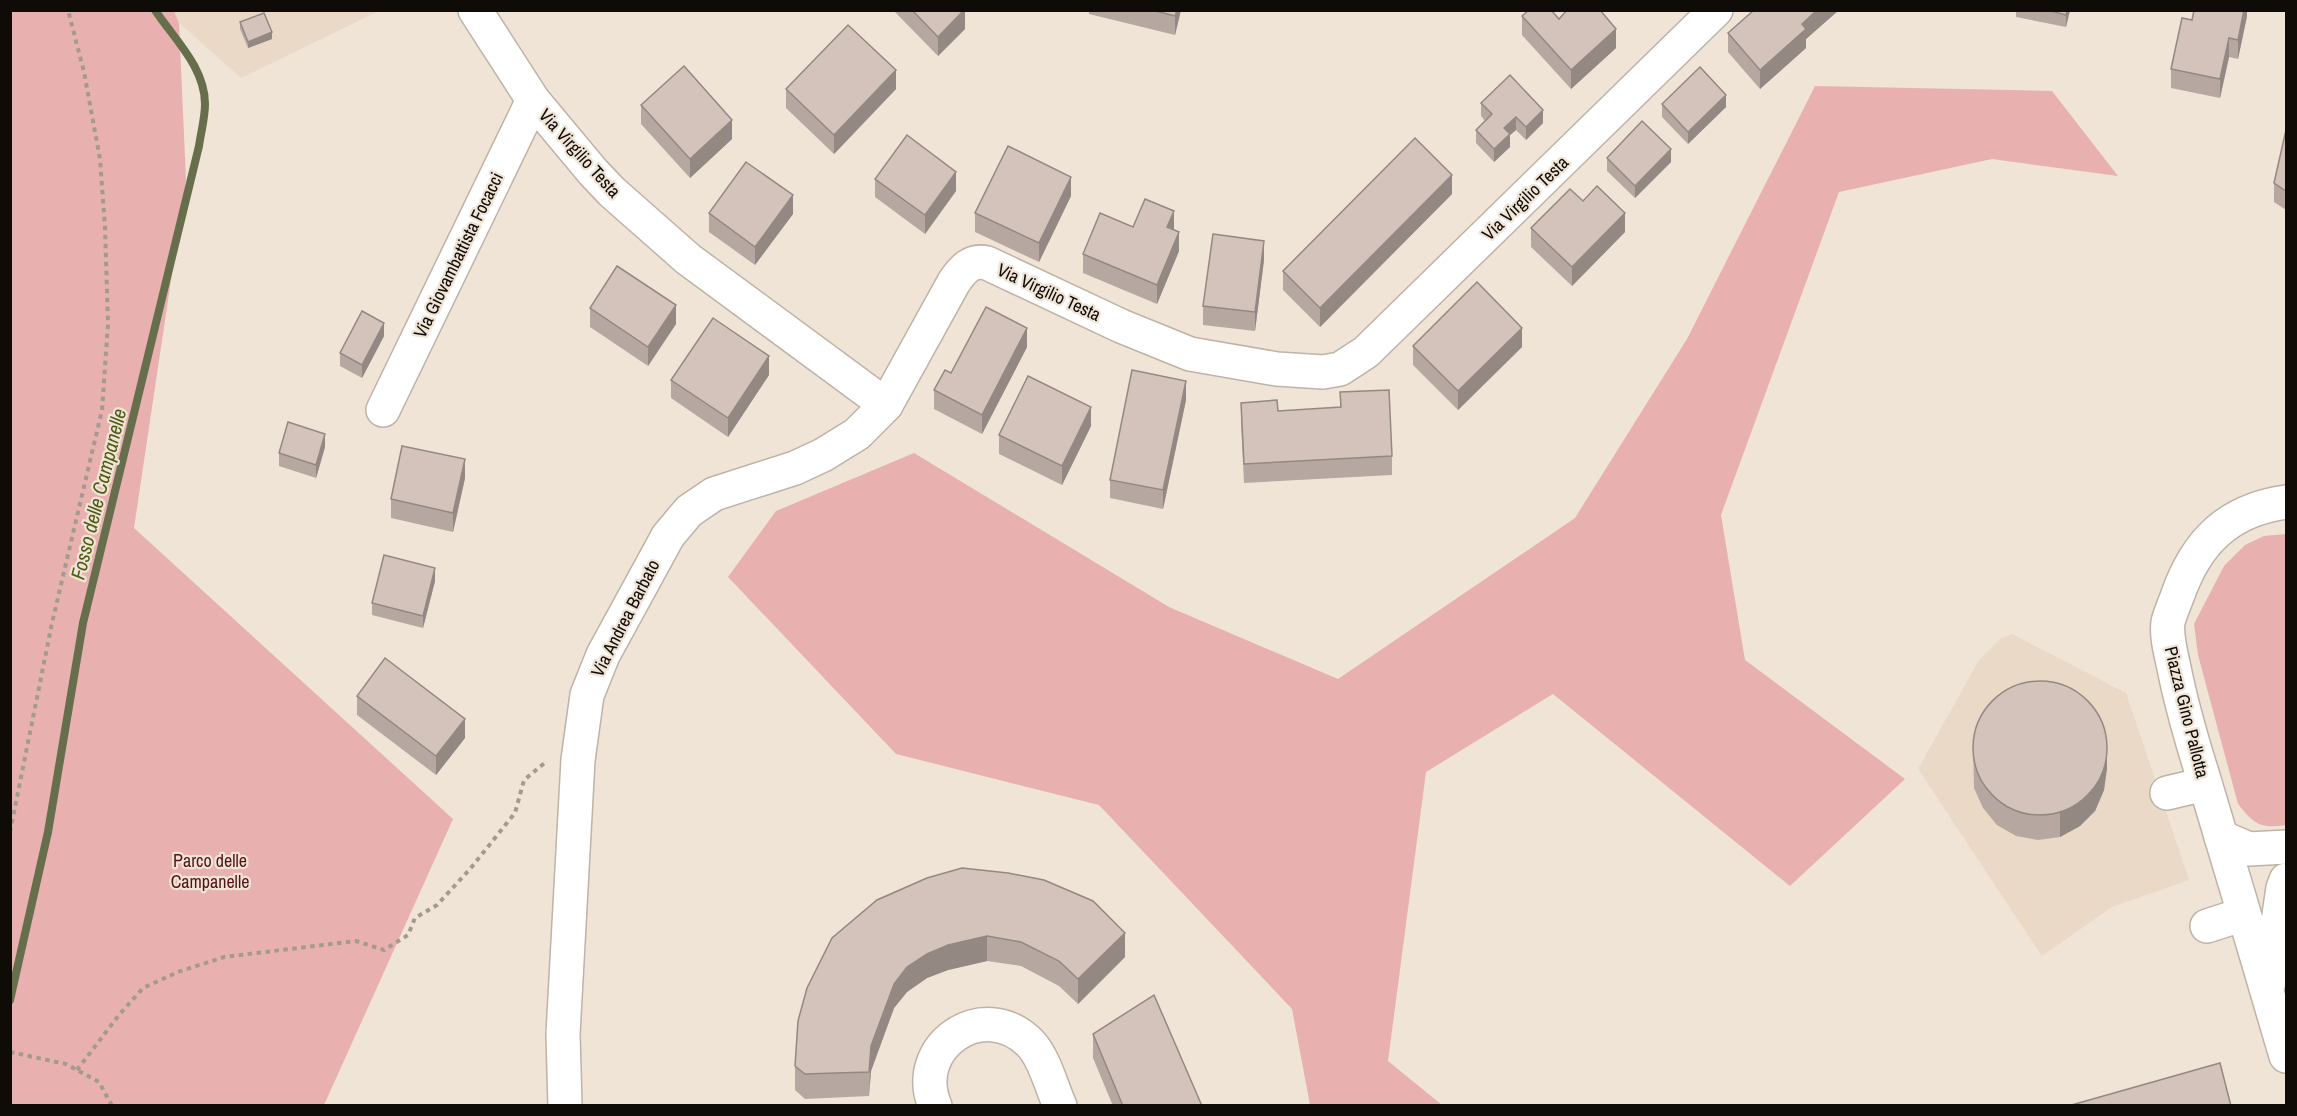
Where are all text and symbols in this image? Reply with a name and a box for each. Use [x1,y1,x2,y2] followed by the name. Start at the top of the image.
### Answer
[533,103,627,203] street label: Via Virgilio Testa
[1476,150,1574,246] street label: Via Virgilio Testa
[407,168,509,342] street label: Via Giovambattista Focacci
[993,257,1105,327] street label: Via Virgilio Testa
[64,406,132,582] water label: Fosso delle Campanelle
[585,555,665,681] street label: Via Andrea Barbato
[2159,644,2215,780] street label: Piazza Gino Pallotta
[171,848,249,894] park label: Parco delle Campanelle

